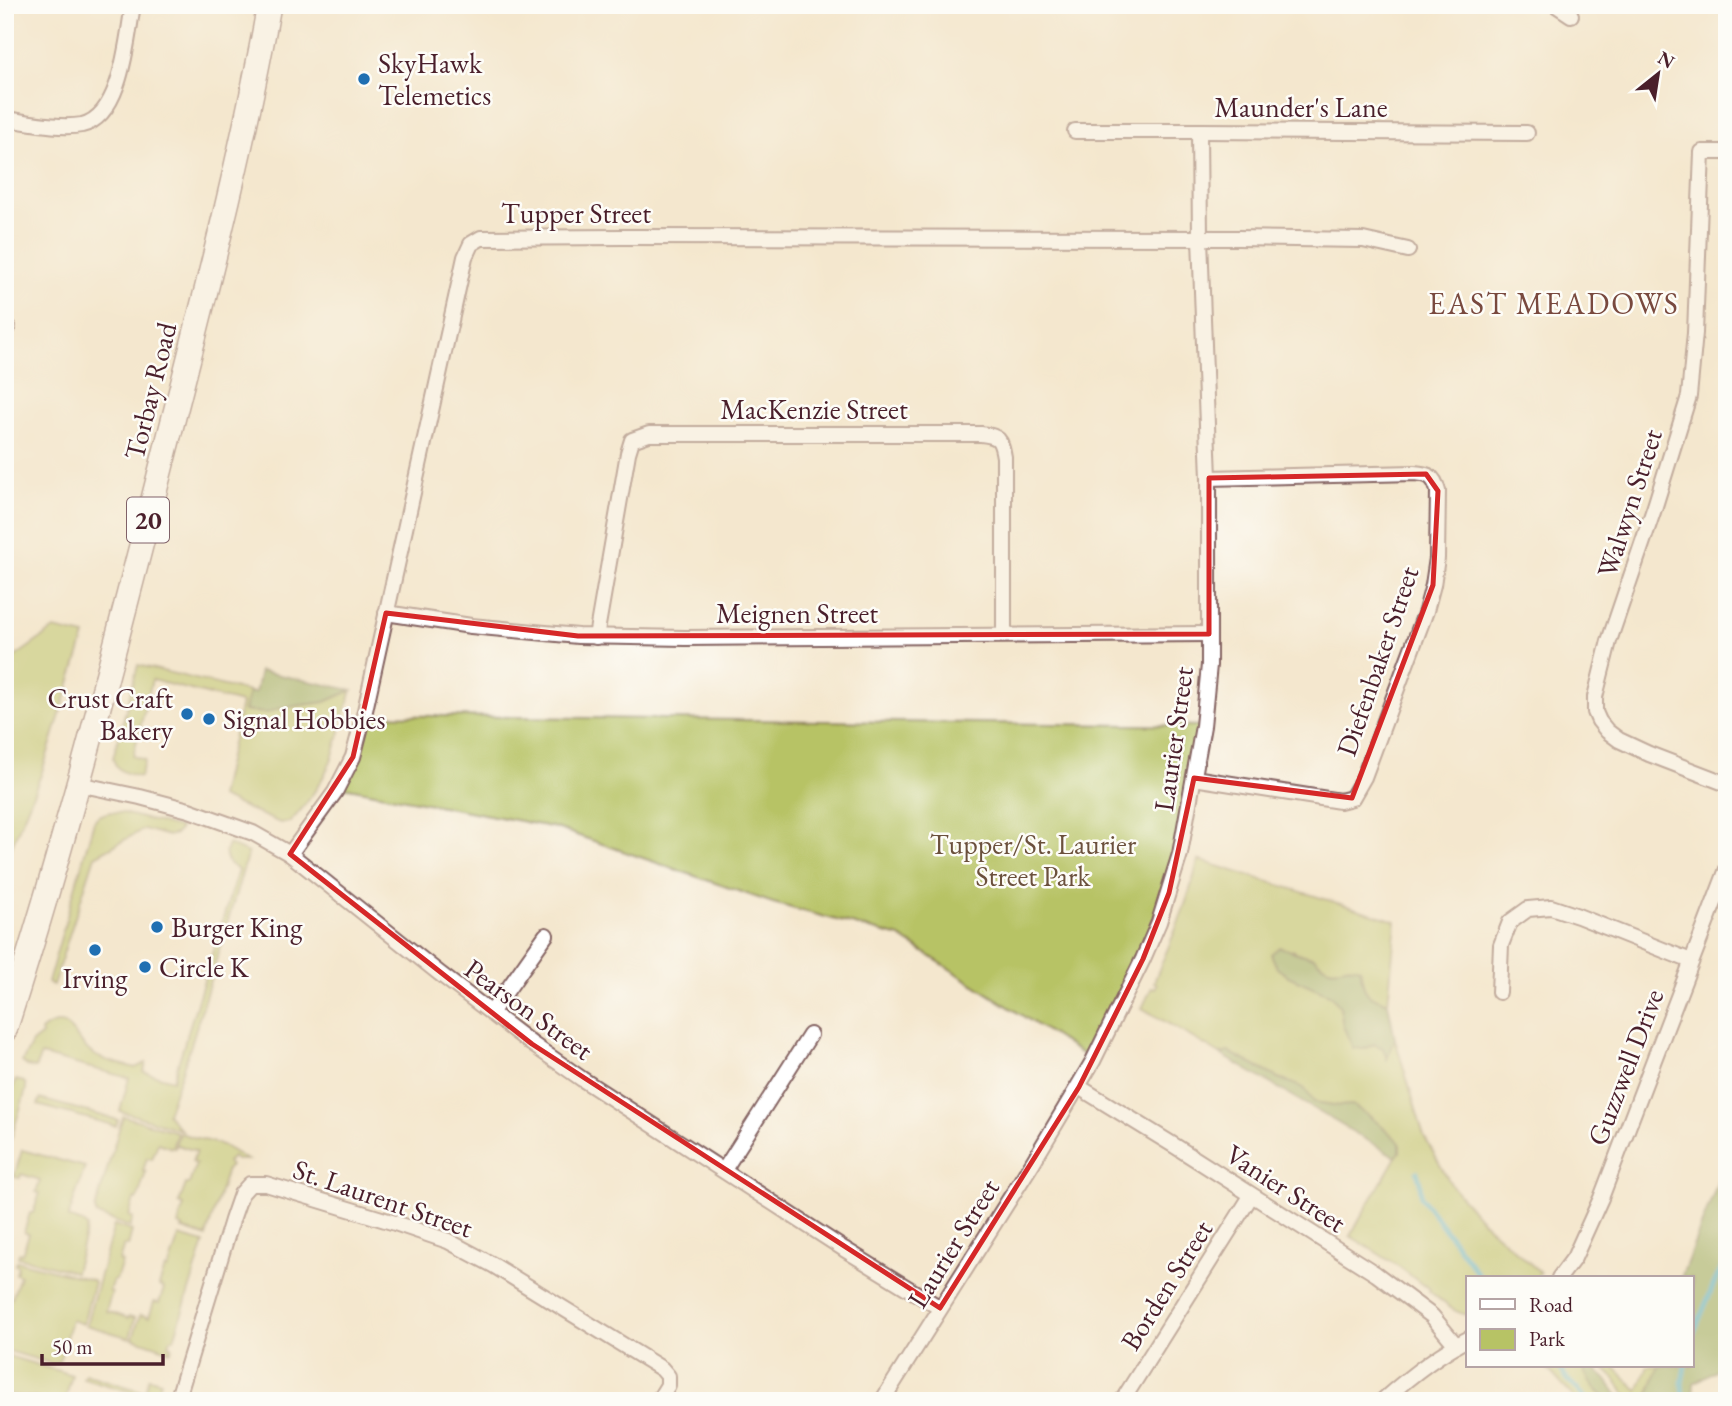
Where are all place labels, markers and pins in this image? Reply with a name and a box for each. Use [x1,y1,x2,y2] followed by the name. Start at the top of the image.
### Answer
[378,45,491,113] place label: SkyHawk Telemetics
[356,71,372,87] marker: SkyHawk Telemetics
[47,680,174,748] place label: Crust Craft Bakery
[223,701,386,737] place label: Signal Hobbies
[179,706,195,722] marker: Crust Craft Bakery
[201,711,217,727] marker: Signal Hobbies
[171,909,303,945] place label: Burger King
[149,919,165,935] marker: Burger King
[87,942,103,958] marker: Irving
[159,949,250,985] place label: Circle K
[137,959,153,975] marker: Circle K
[63,960,128,996] place label: Irving

